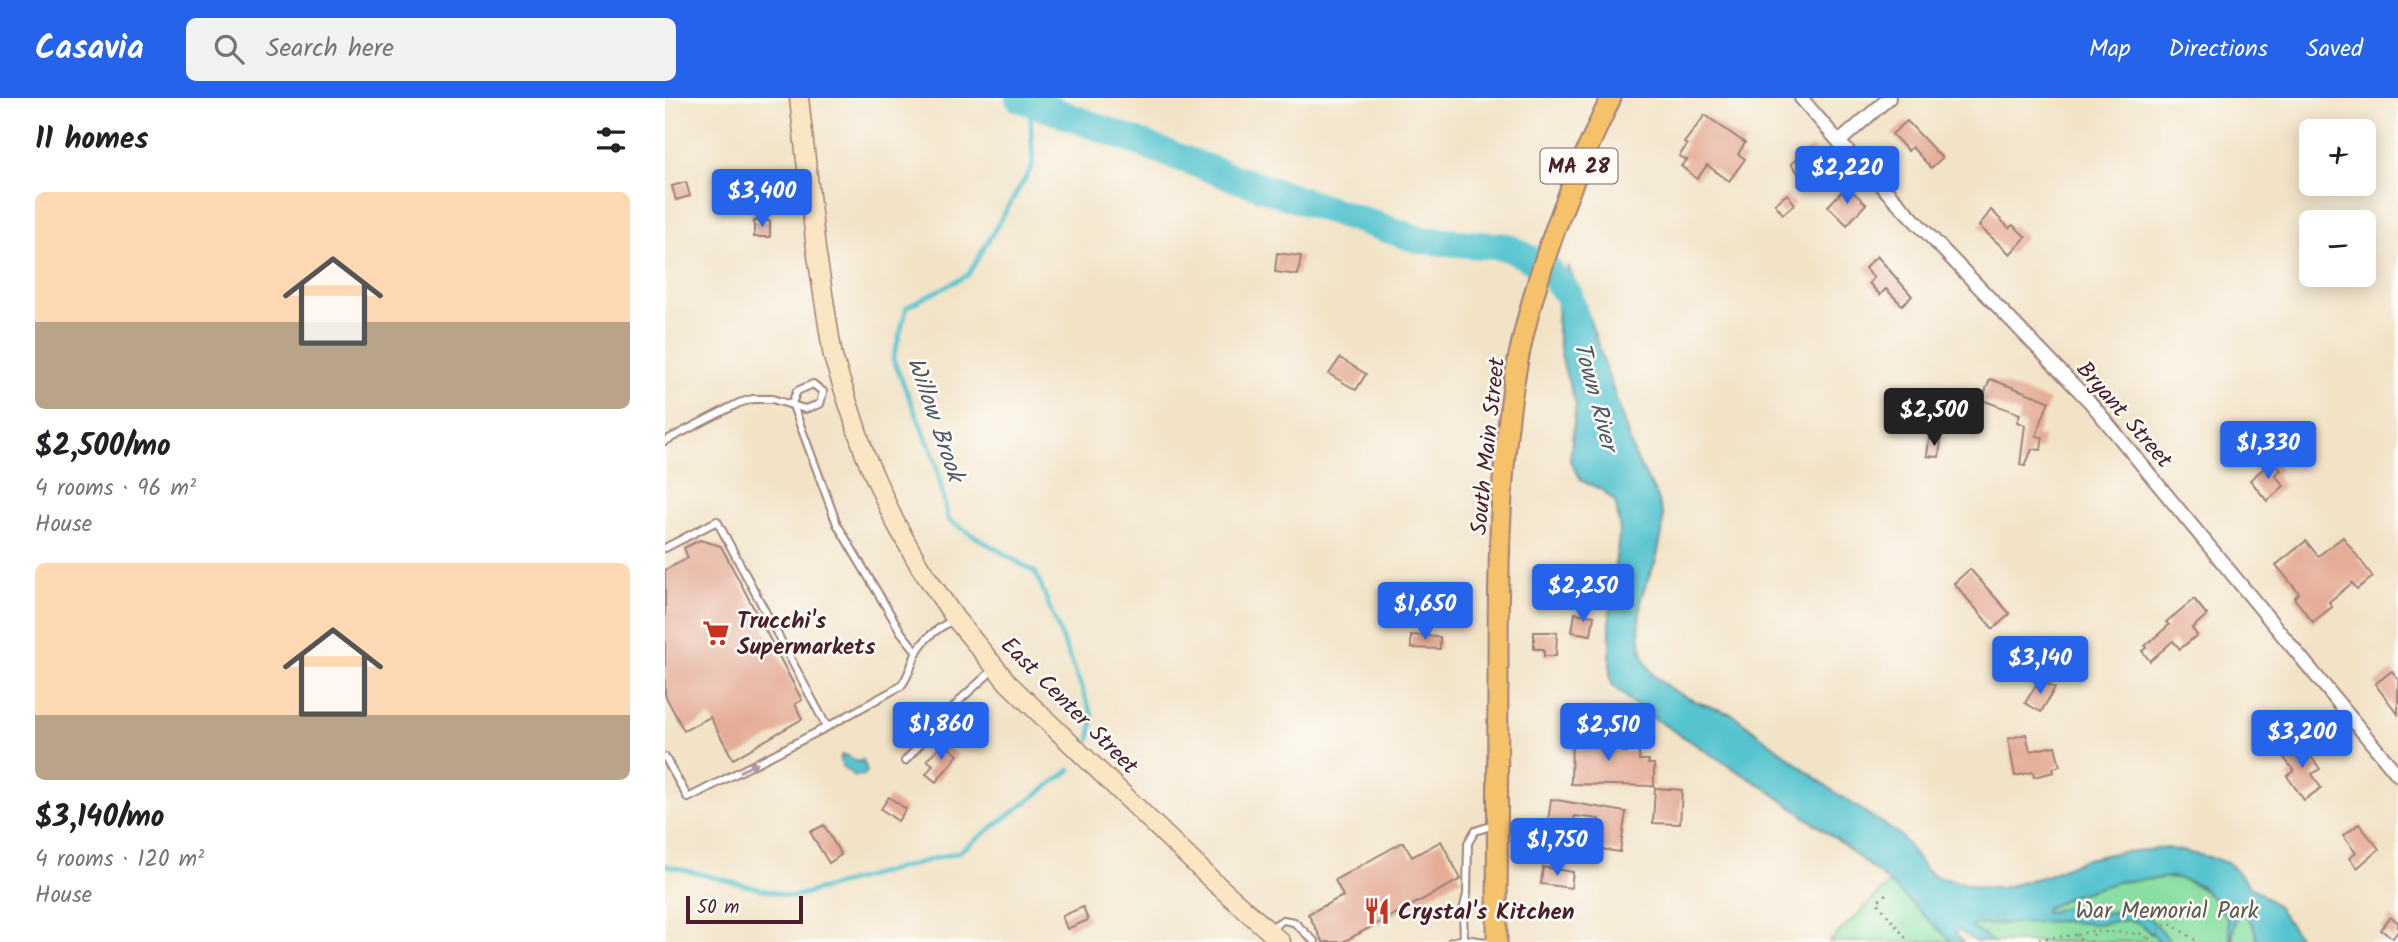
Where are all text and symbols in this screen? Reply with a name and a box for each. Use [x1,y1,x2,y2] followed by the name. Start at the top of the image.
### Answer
[186,18,676,81] search box
[35,23,144,76] text: Casavia
[266,28,394,70] text: Search here
[210,30,248,68] icon: search
[2089,30,2131,69] text: Map
[2169,30,2268,69] text: Directions
[2306,30,2363,69] text: Saved
[35,116,148,164] text: 11 homes
[2299,119,2376,287] map controls
[2299,119,2376,196] button: +
[592,121,630,159] icon: filters
[1790,146,1904,206] pin: $2,220
[1541,148,1618,184] road number: MA 28
[1811,151,1883,187] text: $2,220
[705,170,819,229] pin: $3,400
[728,174,796,210] text: $3,400
[2299,210,2376,287] button: −
[270,238,396,364] icon: home
[1561,338,1629,460] water label: Town River
[895,352,975,490] water label: Willow Brook
[2066,353,2181,478] street label: Bryant Street
[1462,355,1516,537] street label: South Main Street
[1877,388,1991,448] pin: $2,500
[1900,393,1968,429] text: $2,500
[2211,422,2325,481] pin: $1,330
[35,423,171,471] text: $2,500/mo
[2236,426,2300,462] text: $1,330
[35,471,196,507] text: 4 rooms · 96 m²
[35,507,92,543] text: House
[1526,564,1640,624] pin: $2,250
[1548,569,1618,605] text: $2,250
[1368,582,1482,642] pin: $1,650
[1394,587,1456,623] text: $1,650
[737,604,876,666] place label: Trucchi's Supermarkets
[270,609,396,735] icon: home
[701,618,731,648] supermarket icon: Trucchi's Supermarkets
[991,629,1147,785] street label: East Center Street
[1983,636,2097,696] pin: $3,140
[2008,641,2072,677] text: $3,140
[884,702,998,762] pin: $1,860
[1551,704,1665,763] pin: $2,510
[909,707,973,743] text: $1,860
[1576,708,1640,744] text: $2,510
[2245,710,2359,770] pin: $3,200
[2267,715,2337,751] text: $3,200
[739,761,759,773] one-way arrow
[35,794,165,842] text: $3,140/mo
[1500,818,1614,878] pin: $1,750
[1527,823,1587,859] text: $1,750
[35,842,204,878] text: 4 rooms · 120 m²
[35,878,92,914] text: House
[686,893,803,925] scale bar
[697,893,739,923] text: 50 m
[2075,894,2259,930] park label: War Memorial Park
[1398,895,1575,931] place label: Crystal's Kitchen
[1362,896,1392,926] restaurant icon: Crystal's Kitchen

